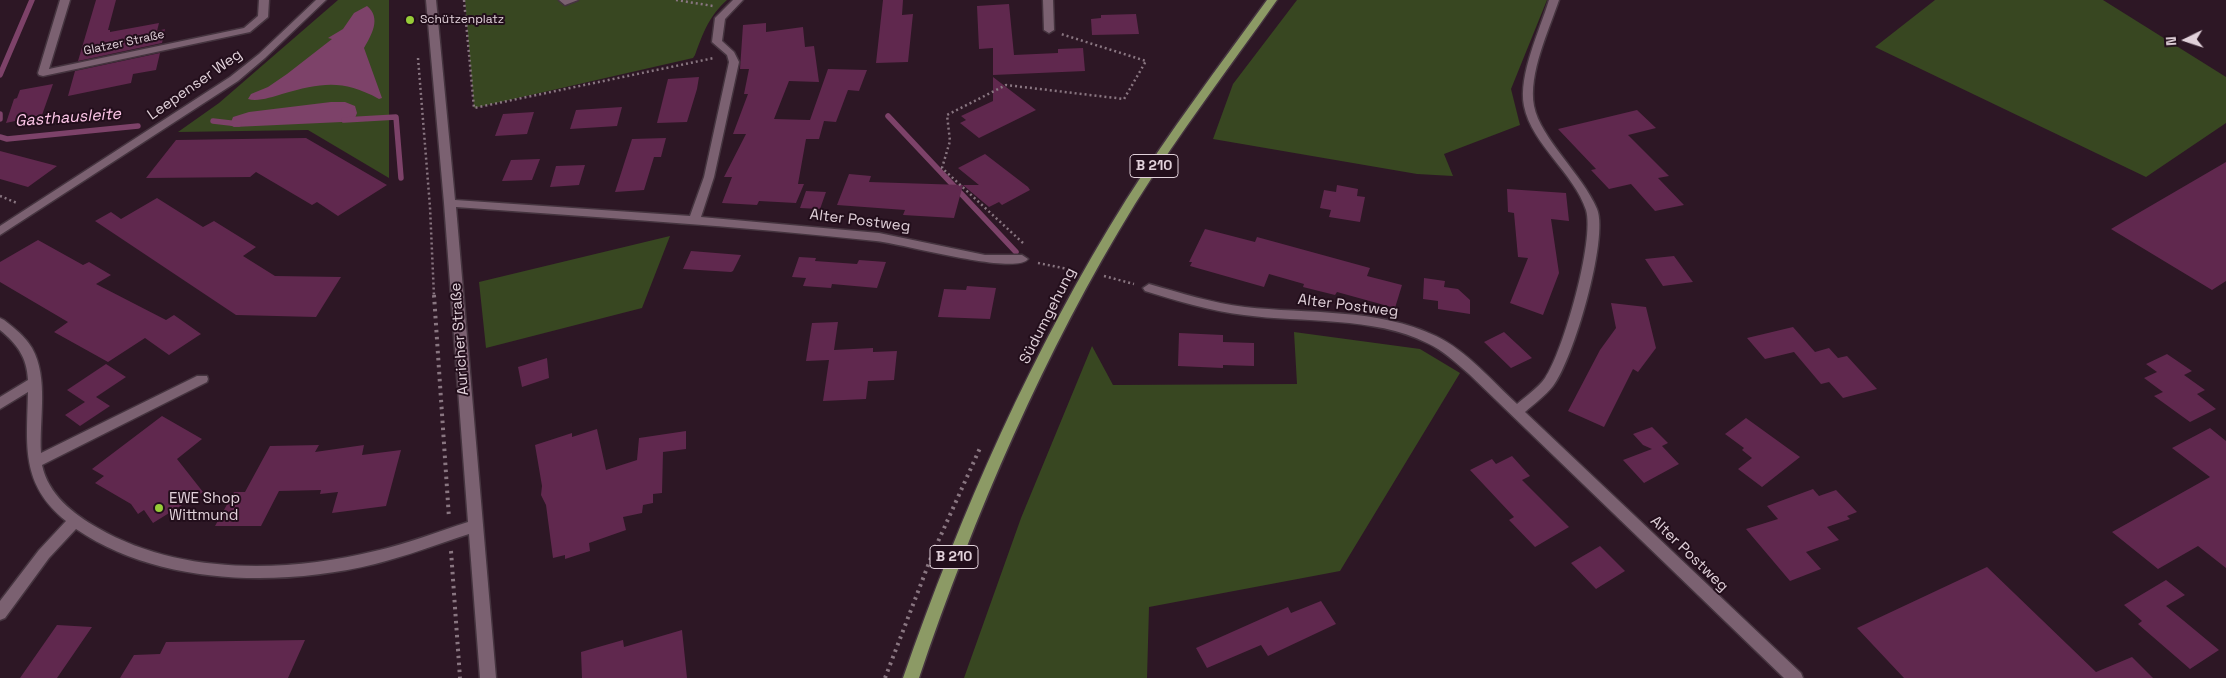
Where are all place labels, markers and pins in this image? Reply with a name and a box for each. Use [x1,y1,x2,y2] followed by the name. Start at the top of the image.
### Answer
[420,13,504,27] place label: Schützenplatz
[404,14,416,26] marker: Schützenplatz
[169,490,240,525] place label: EWE Shop Wittmund
[153,502,165,514] marker: EWE Shop Wittmund

